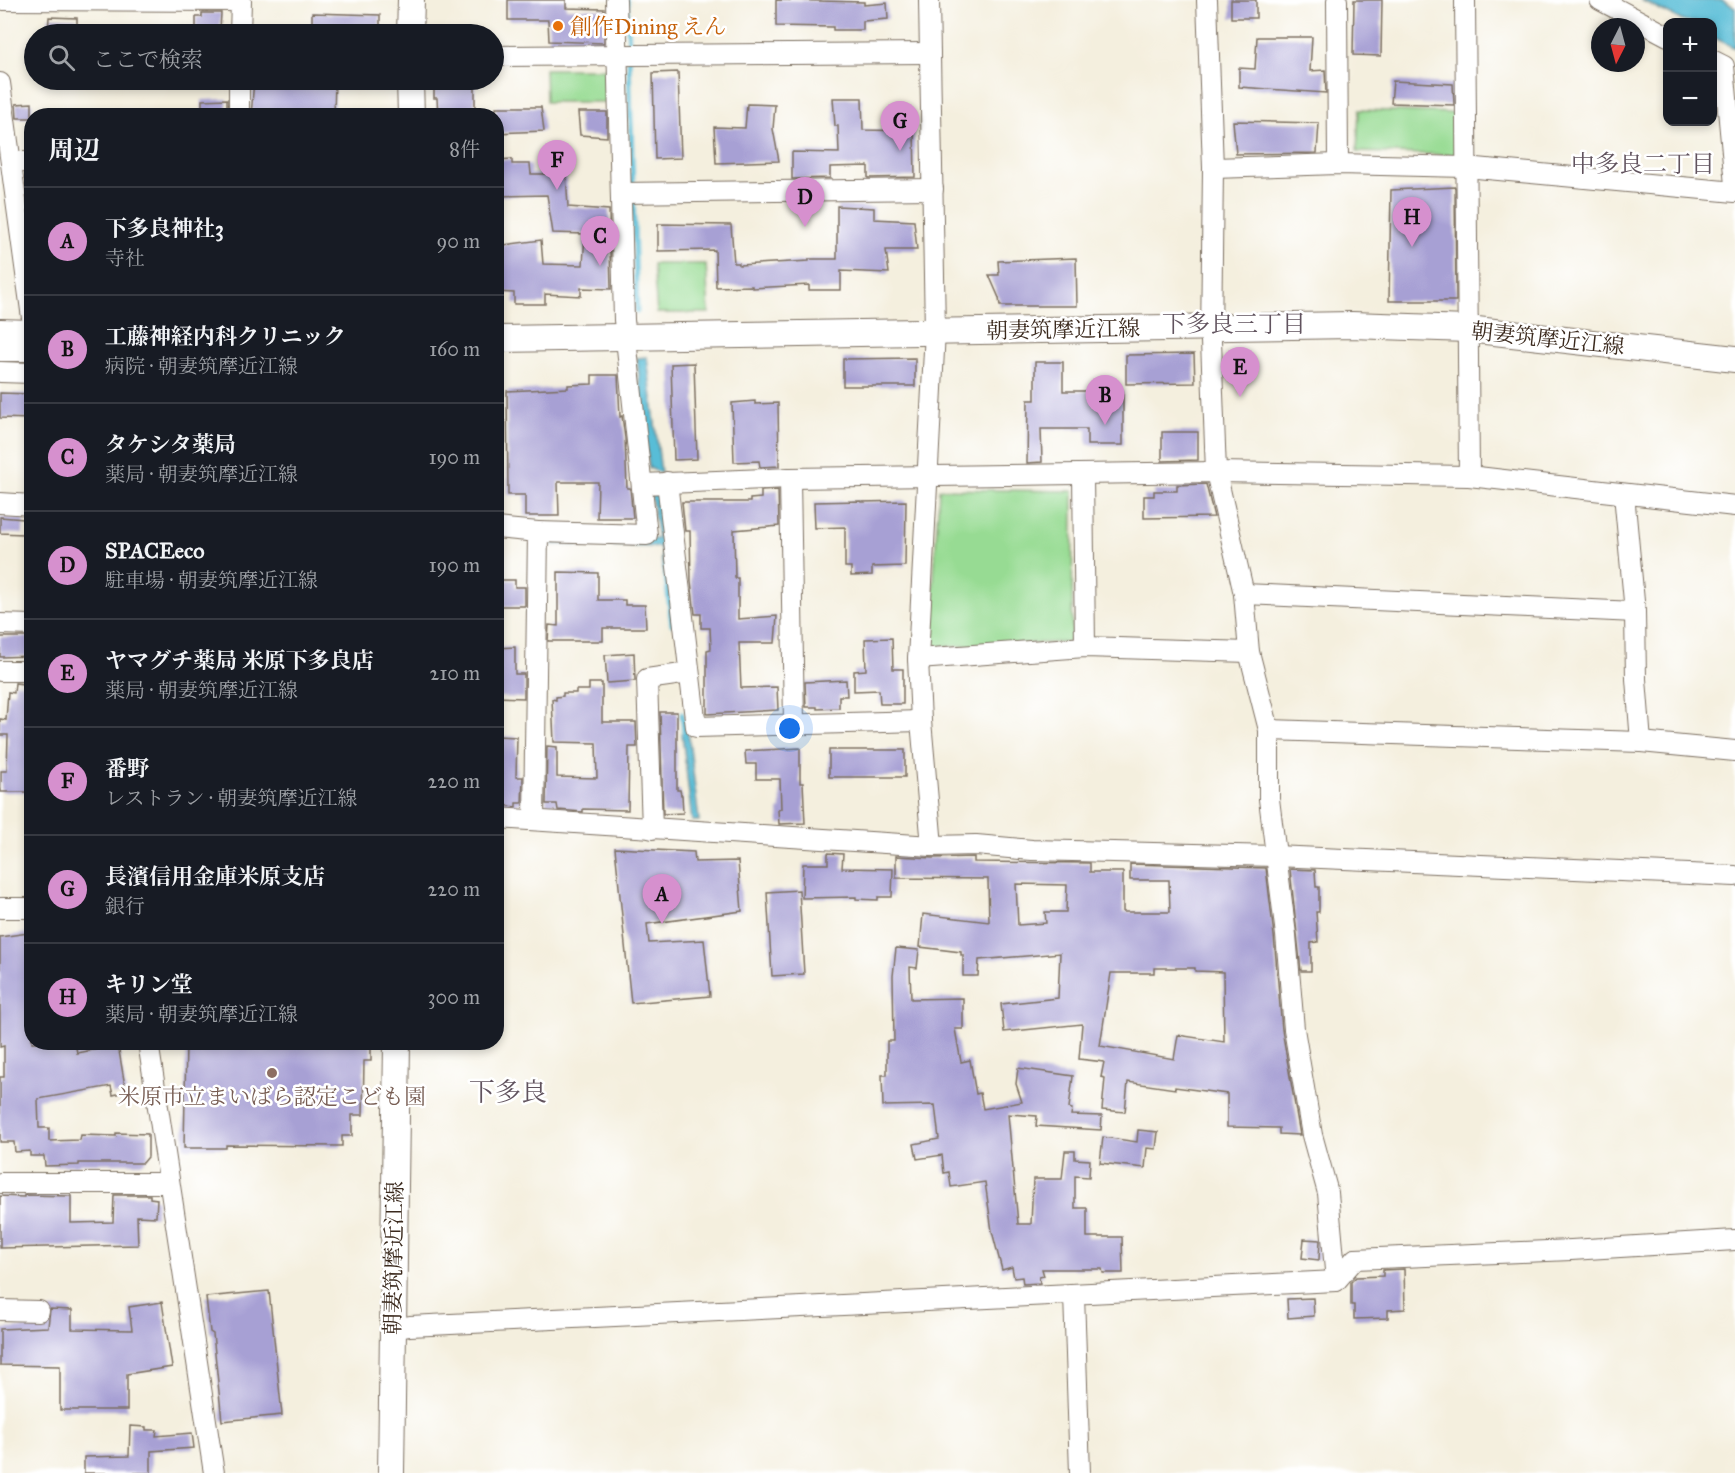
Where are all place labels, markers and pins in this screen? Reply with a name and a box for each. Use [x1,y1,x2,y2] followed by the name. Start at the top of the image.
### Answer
[570,13,726,40] place label: 創作Dining えん
[551,19,565,33] marker: 創作Dining えん
[880,102,920,151] pin: G
[538,140,576,190] pin: F
[786,178,824,227] pin: D
[1392,198,1432,247] pin: H
[580,216,620,266] pin: C
[1220,348,1260,397] pin: E
[1086,376,1124,425] pin: B
[642,874,682,924] pin: A
[265,1066,279,1080] marker: 米原市立まいばら認定こども園
[118,1083,426,1110] place label: 米原市立まいばら認定こども園

